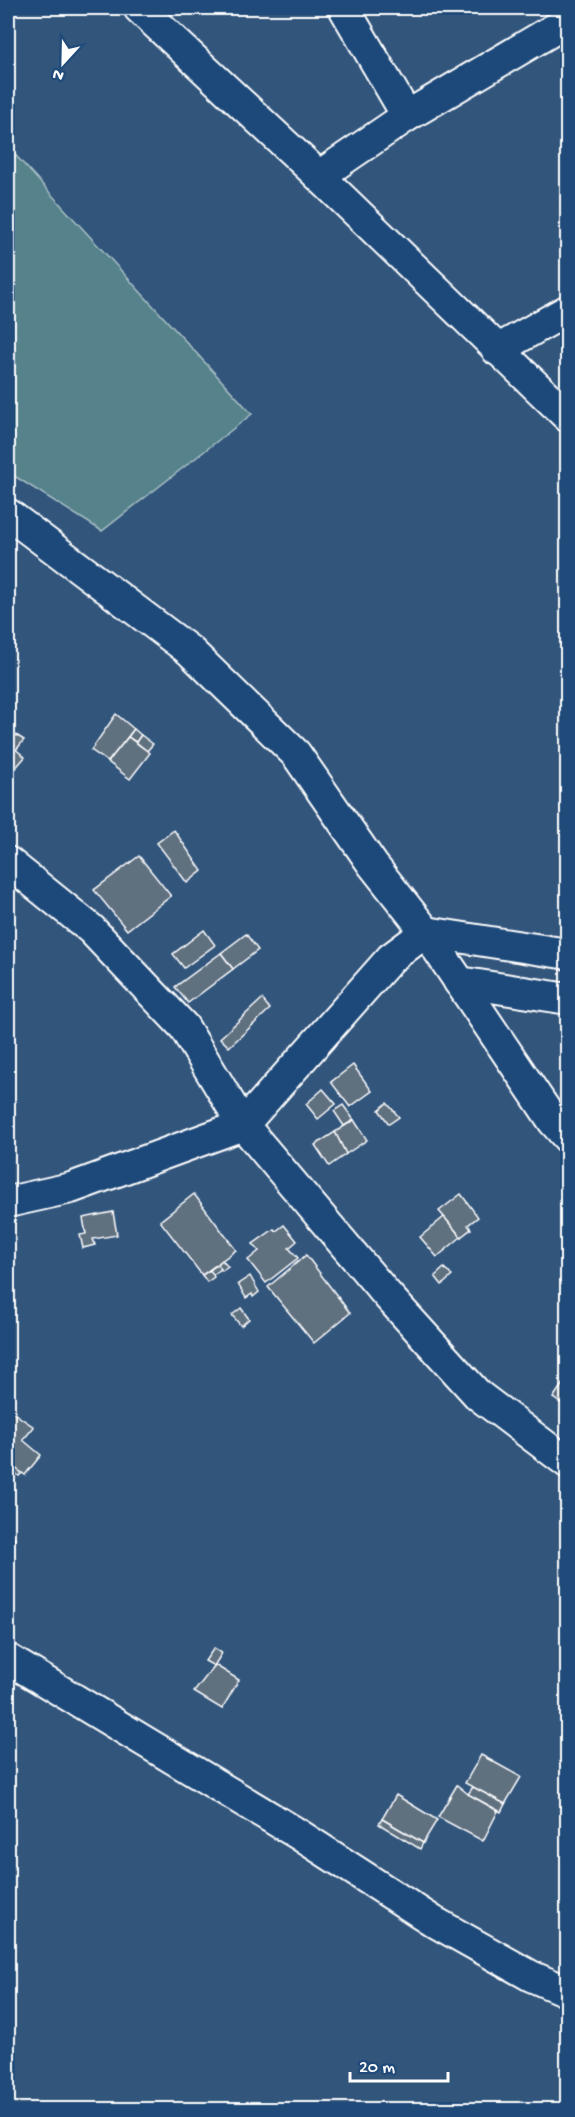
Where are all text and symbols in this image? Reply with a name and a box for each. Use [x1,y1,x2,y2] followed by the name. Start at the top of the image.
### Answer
[33,33,93,93] north arrow
[50,63,67,84] text: N
[350,2045,448,2083] scale bar
[359,2058,395,2079] text: 20 m

